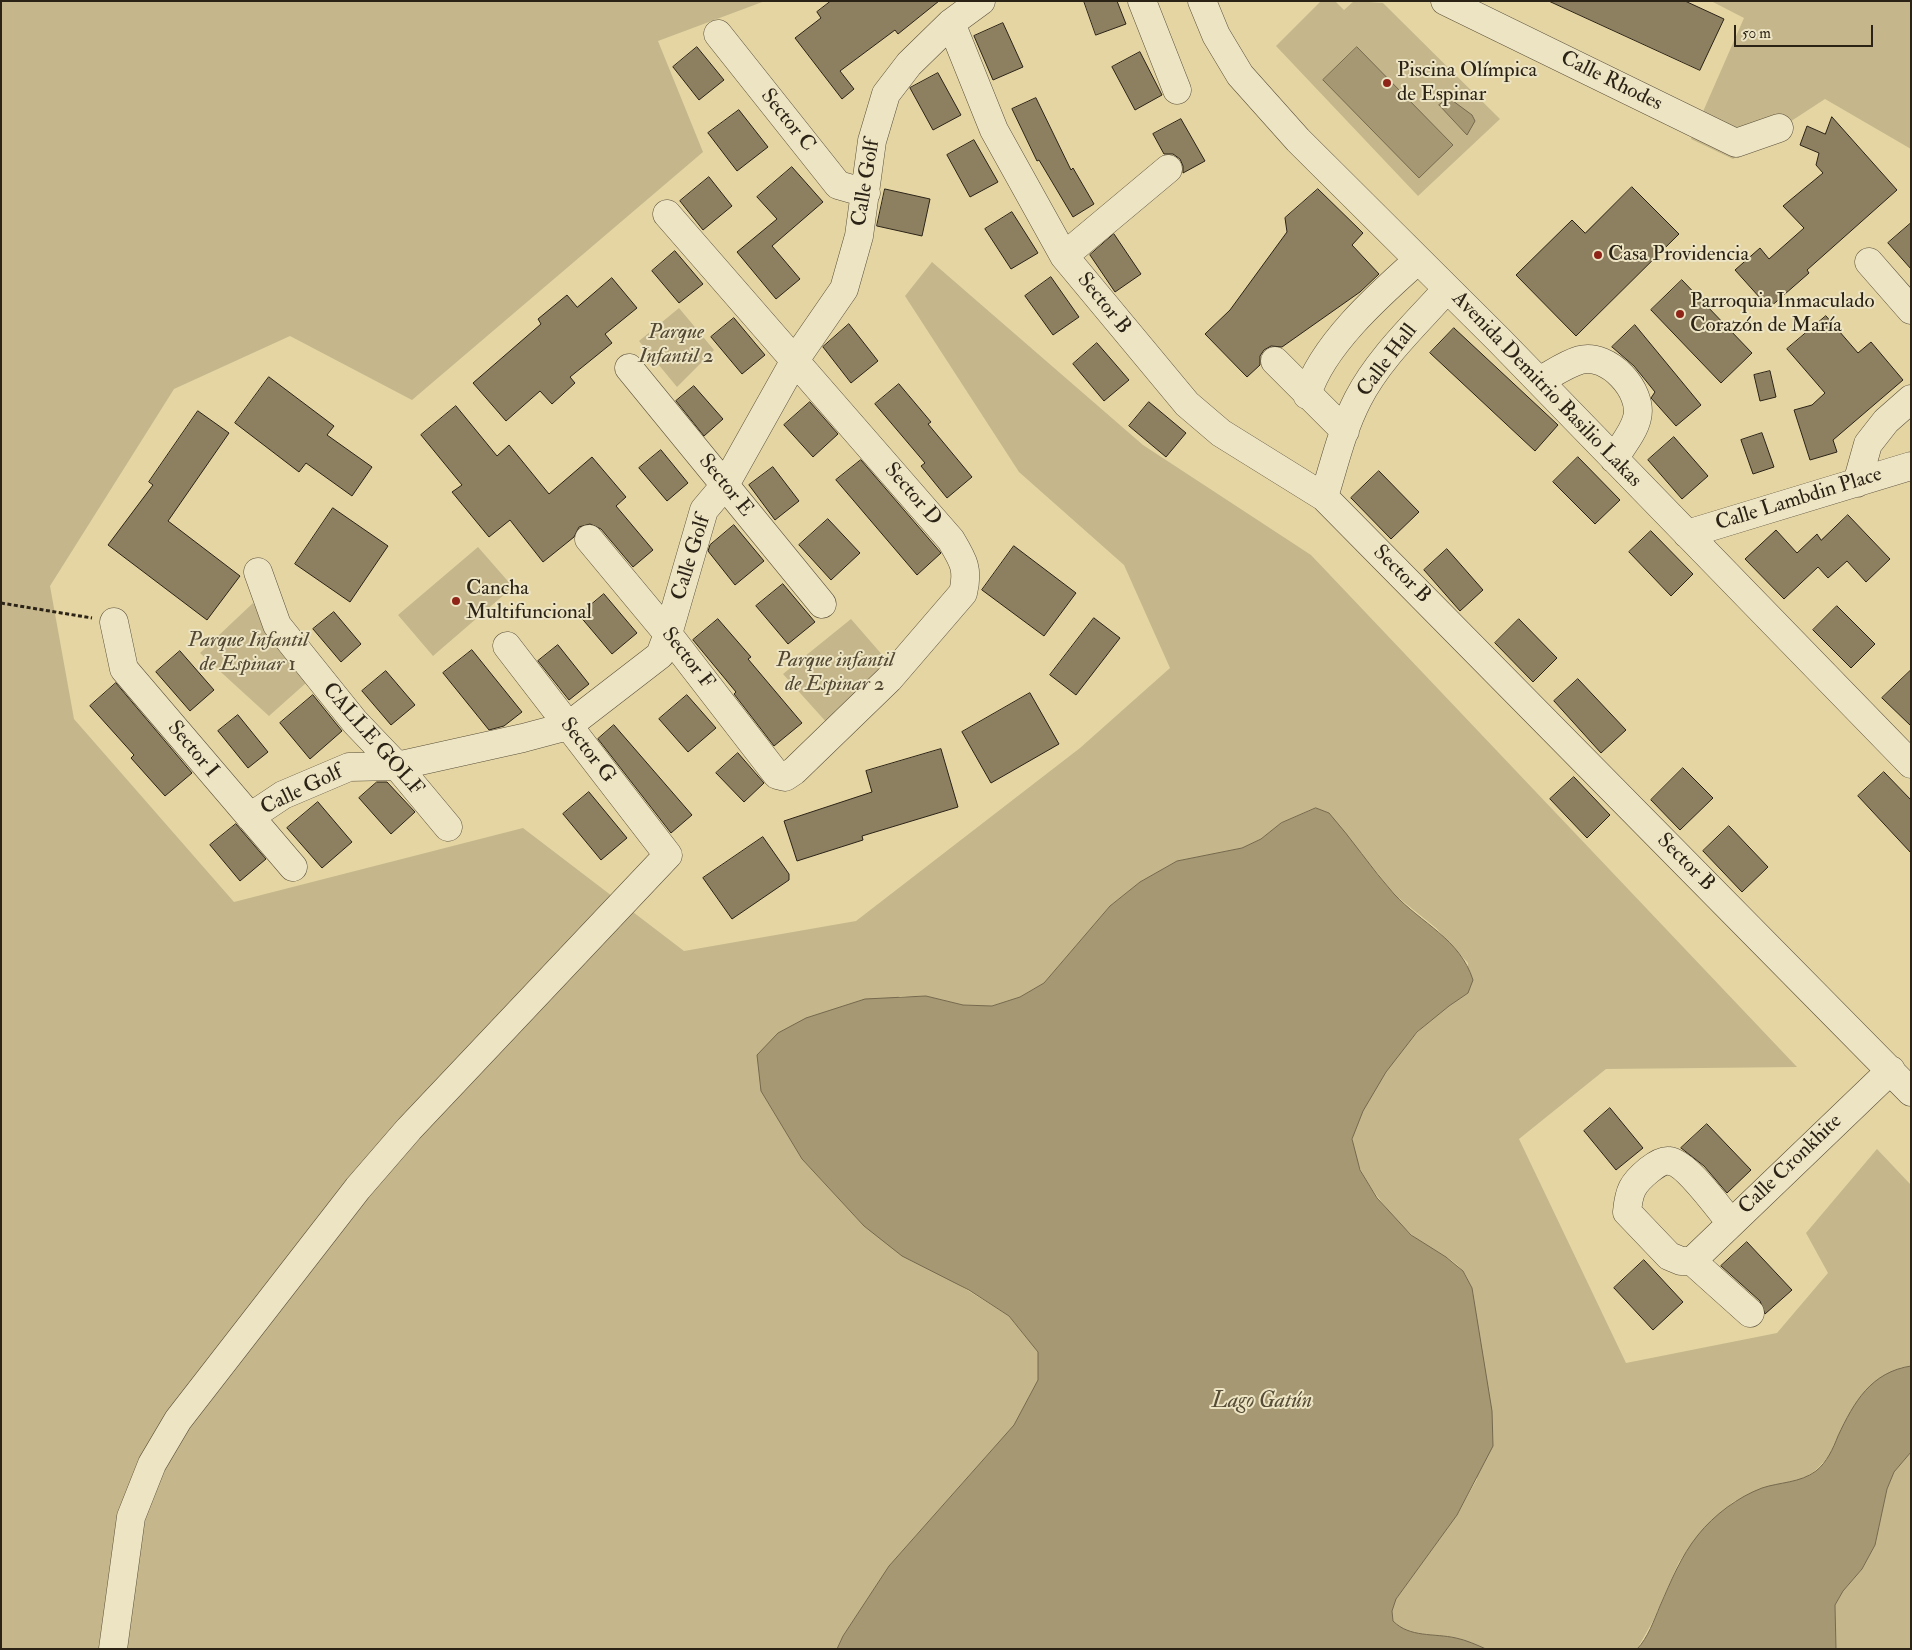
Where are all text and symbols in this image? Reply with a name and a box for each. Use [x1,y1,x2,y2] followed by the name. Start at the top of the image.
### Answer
[1737,15,1876,47] scale bar
[1742,24,1771,43] text: 50 m
[1556,47,1666,117] street label: Calle Rhodes
[1397,58,1537,108] place label: Piscina Olímpica de Espinar
[1381,77,1393,89] marker: Piscina Olímpica de Espinar
[754,85,820,157] street label: Sector C
[848,138,886,228] street label: Calle Golf
[1608,242,1749,268] place label: Casa Providencia
[1592,249,1604,261] marker: Casa Providencia
[1071,268,1135,340] street label: Sector B
[1446,287,1646,493] street label: Avenida Demitrio Basilio Lakas
[1690,289,1875,339] place label: Parroquia Inmaculado Corazón de María
[1674,308,1686,320] marker: Parroquia Inmaculado Corazón de María
[638,320,714,370] park label: Parque Infantil 2
[1353,320,1423,402] street label: Calle Hall
[692,450,758,522] street label: Sector E
[878,458,946,532] street label: Sector D
[1713,463,1885,537] street label: Calle Lambdin Place
[667,512,717,604] street label: Calle Golf
[1367,541,1435,609] street label: Sector B
[466,576,592,626] place label: Cancha Multifuncional
[450,595,462,607] marker: Cancha Multifuncional
[655,623,719,695] street label: Sector F
[188,628,308,678] park label: Parque Infantil de Espinar 1
[776,648,894,698] park label: Parque infantil de Espinar 2
[316,678,428,802] street label: CALLE GOLF
[554,713,620,789] street label: Sector G
[161,716,223,784] street label: Sector I
[257,760,347,822] street label: Calle Golf
[1651,829,1719,897] street label: Sector B
[1734,1110,1848,1220] street label: Calle Cronkhite
[1212,1389,1312,1415] water label: Lago Gatún

